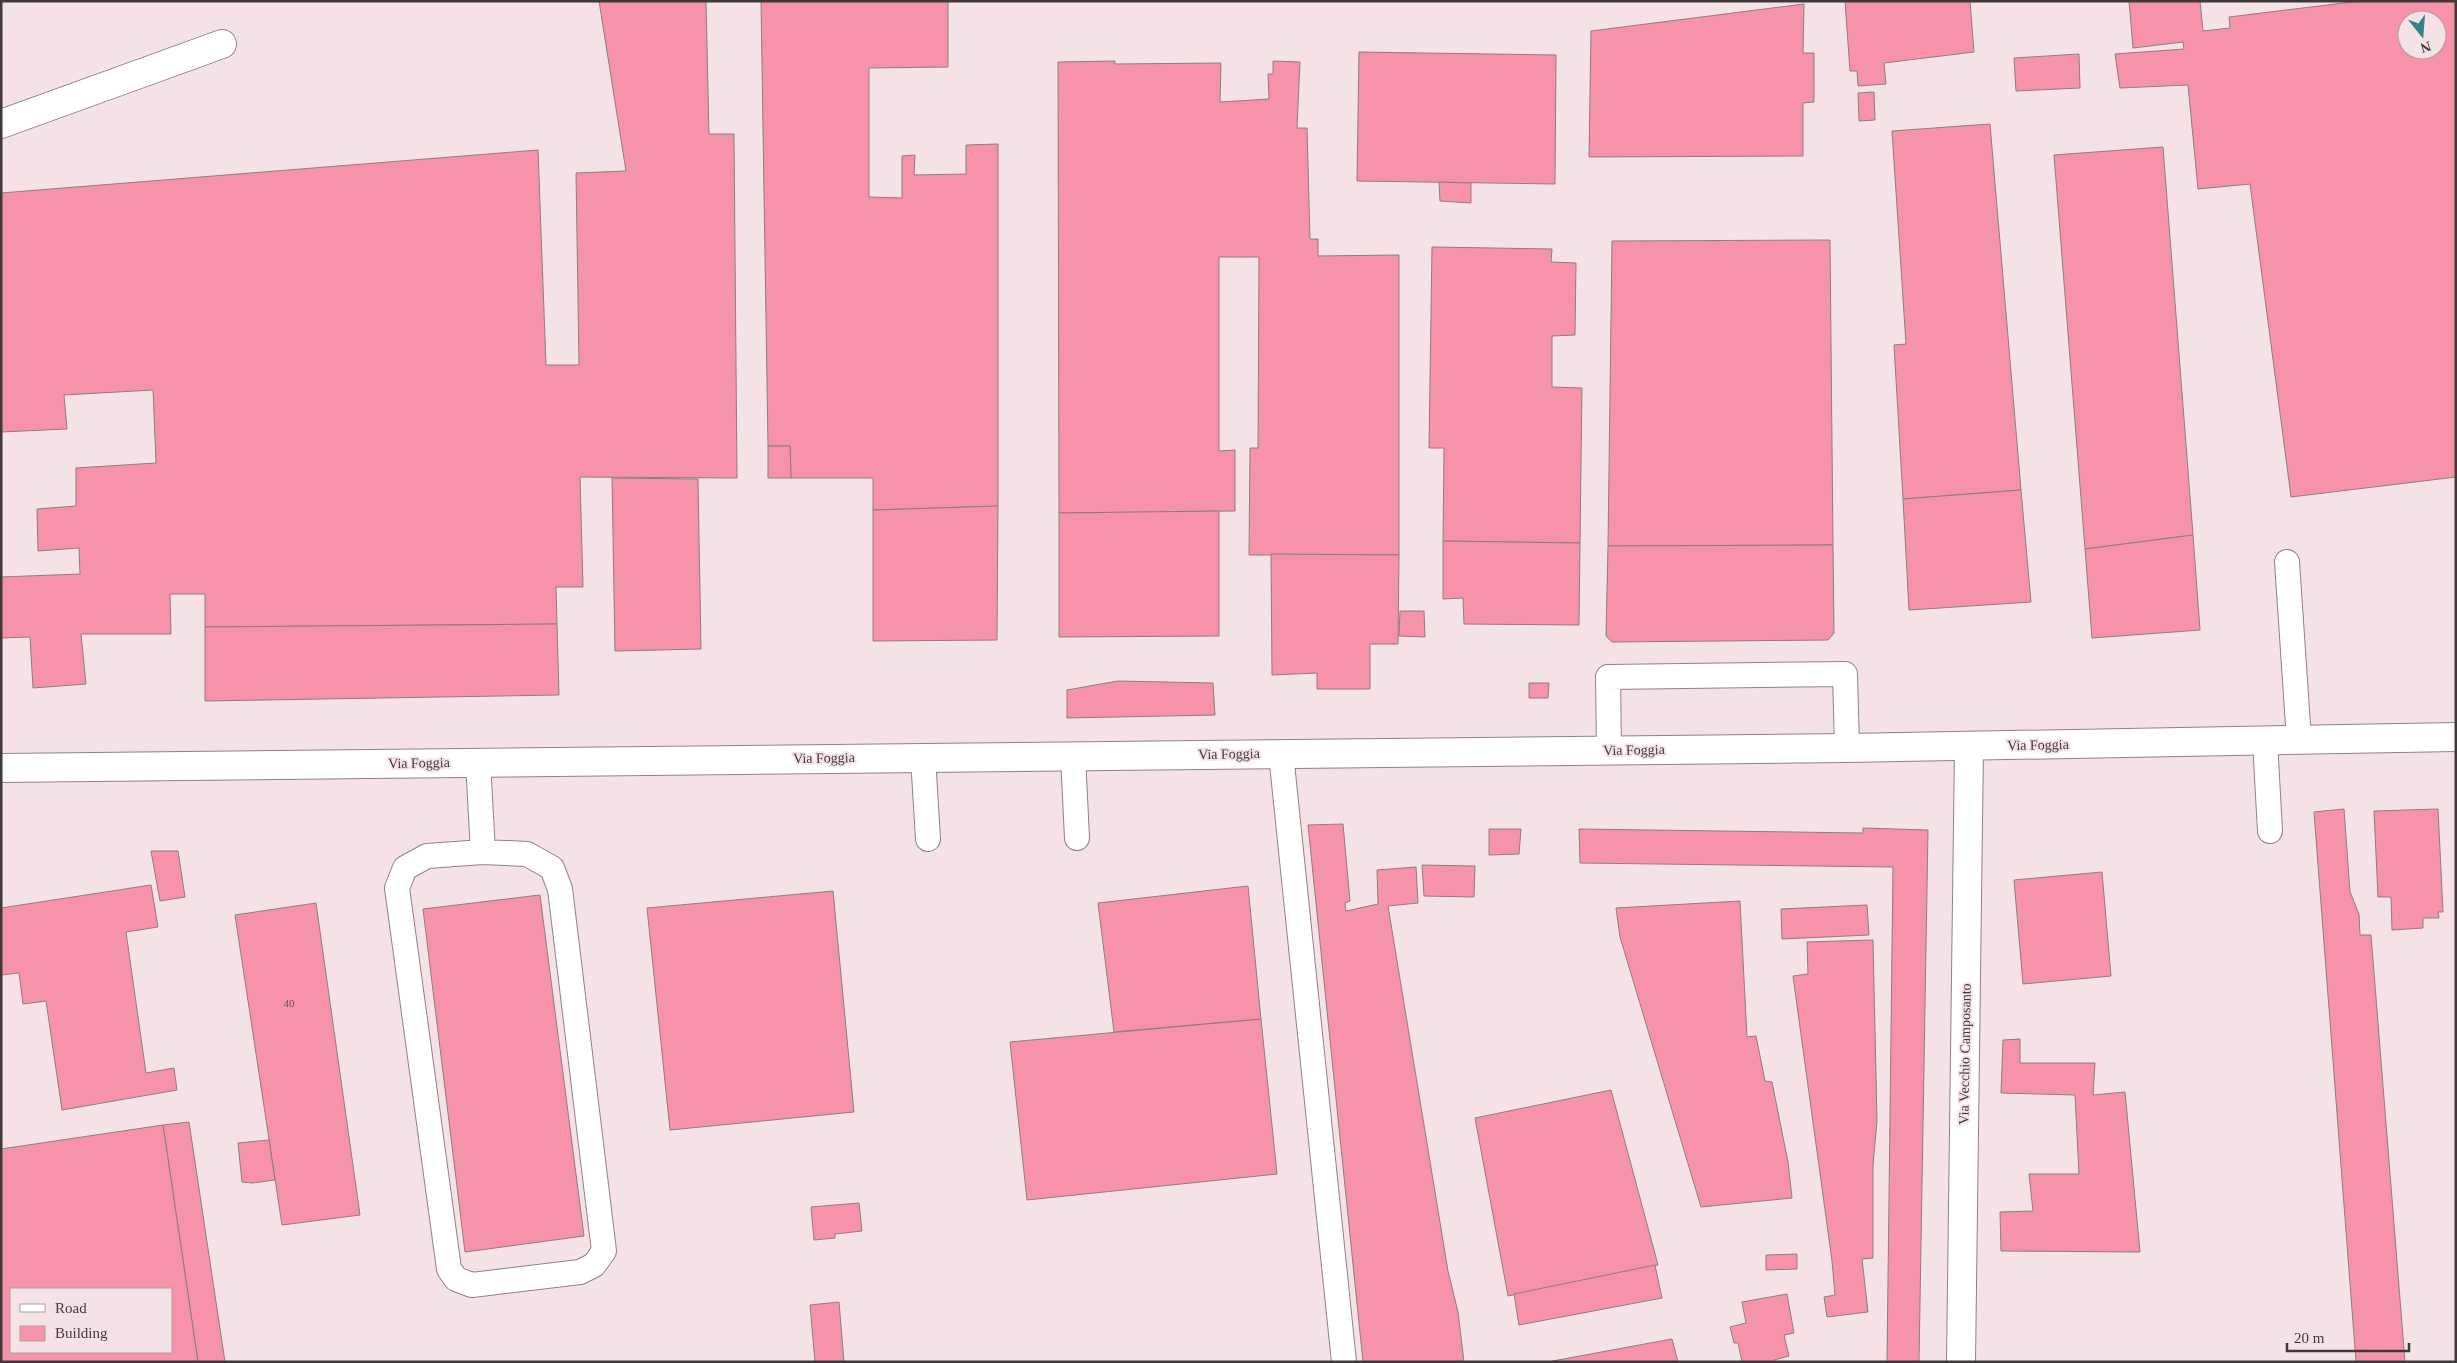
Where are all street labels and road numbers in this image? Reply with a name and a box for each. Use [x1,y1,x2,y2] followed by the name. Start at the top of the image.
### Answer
[2007,737,2070,753] street label: Via Foggia
[1603,742,1666,758] street label: Via Foggia
[1198,746,1261,762] street label: Via Foggia
[793,750,856,766] street label: Via Foggia
[388,755,451,771] street label: Via Foggia
[1956,983,1974,1125] street label: Via Vecchio Camposanto

